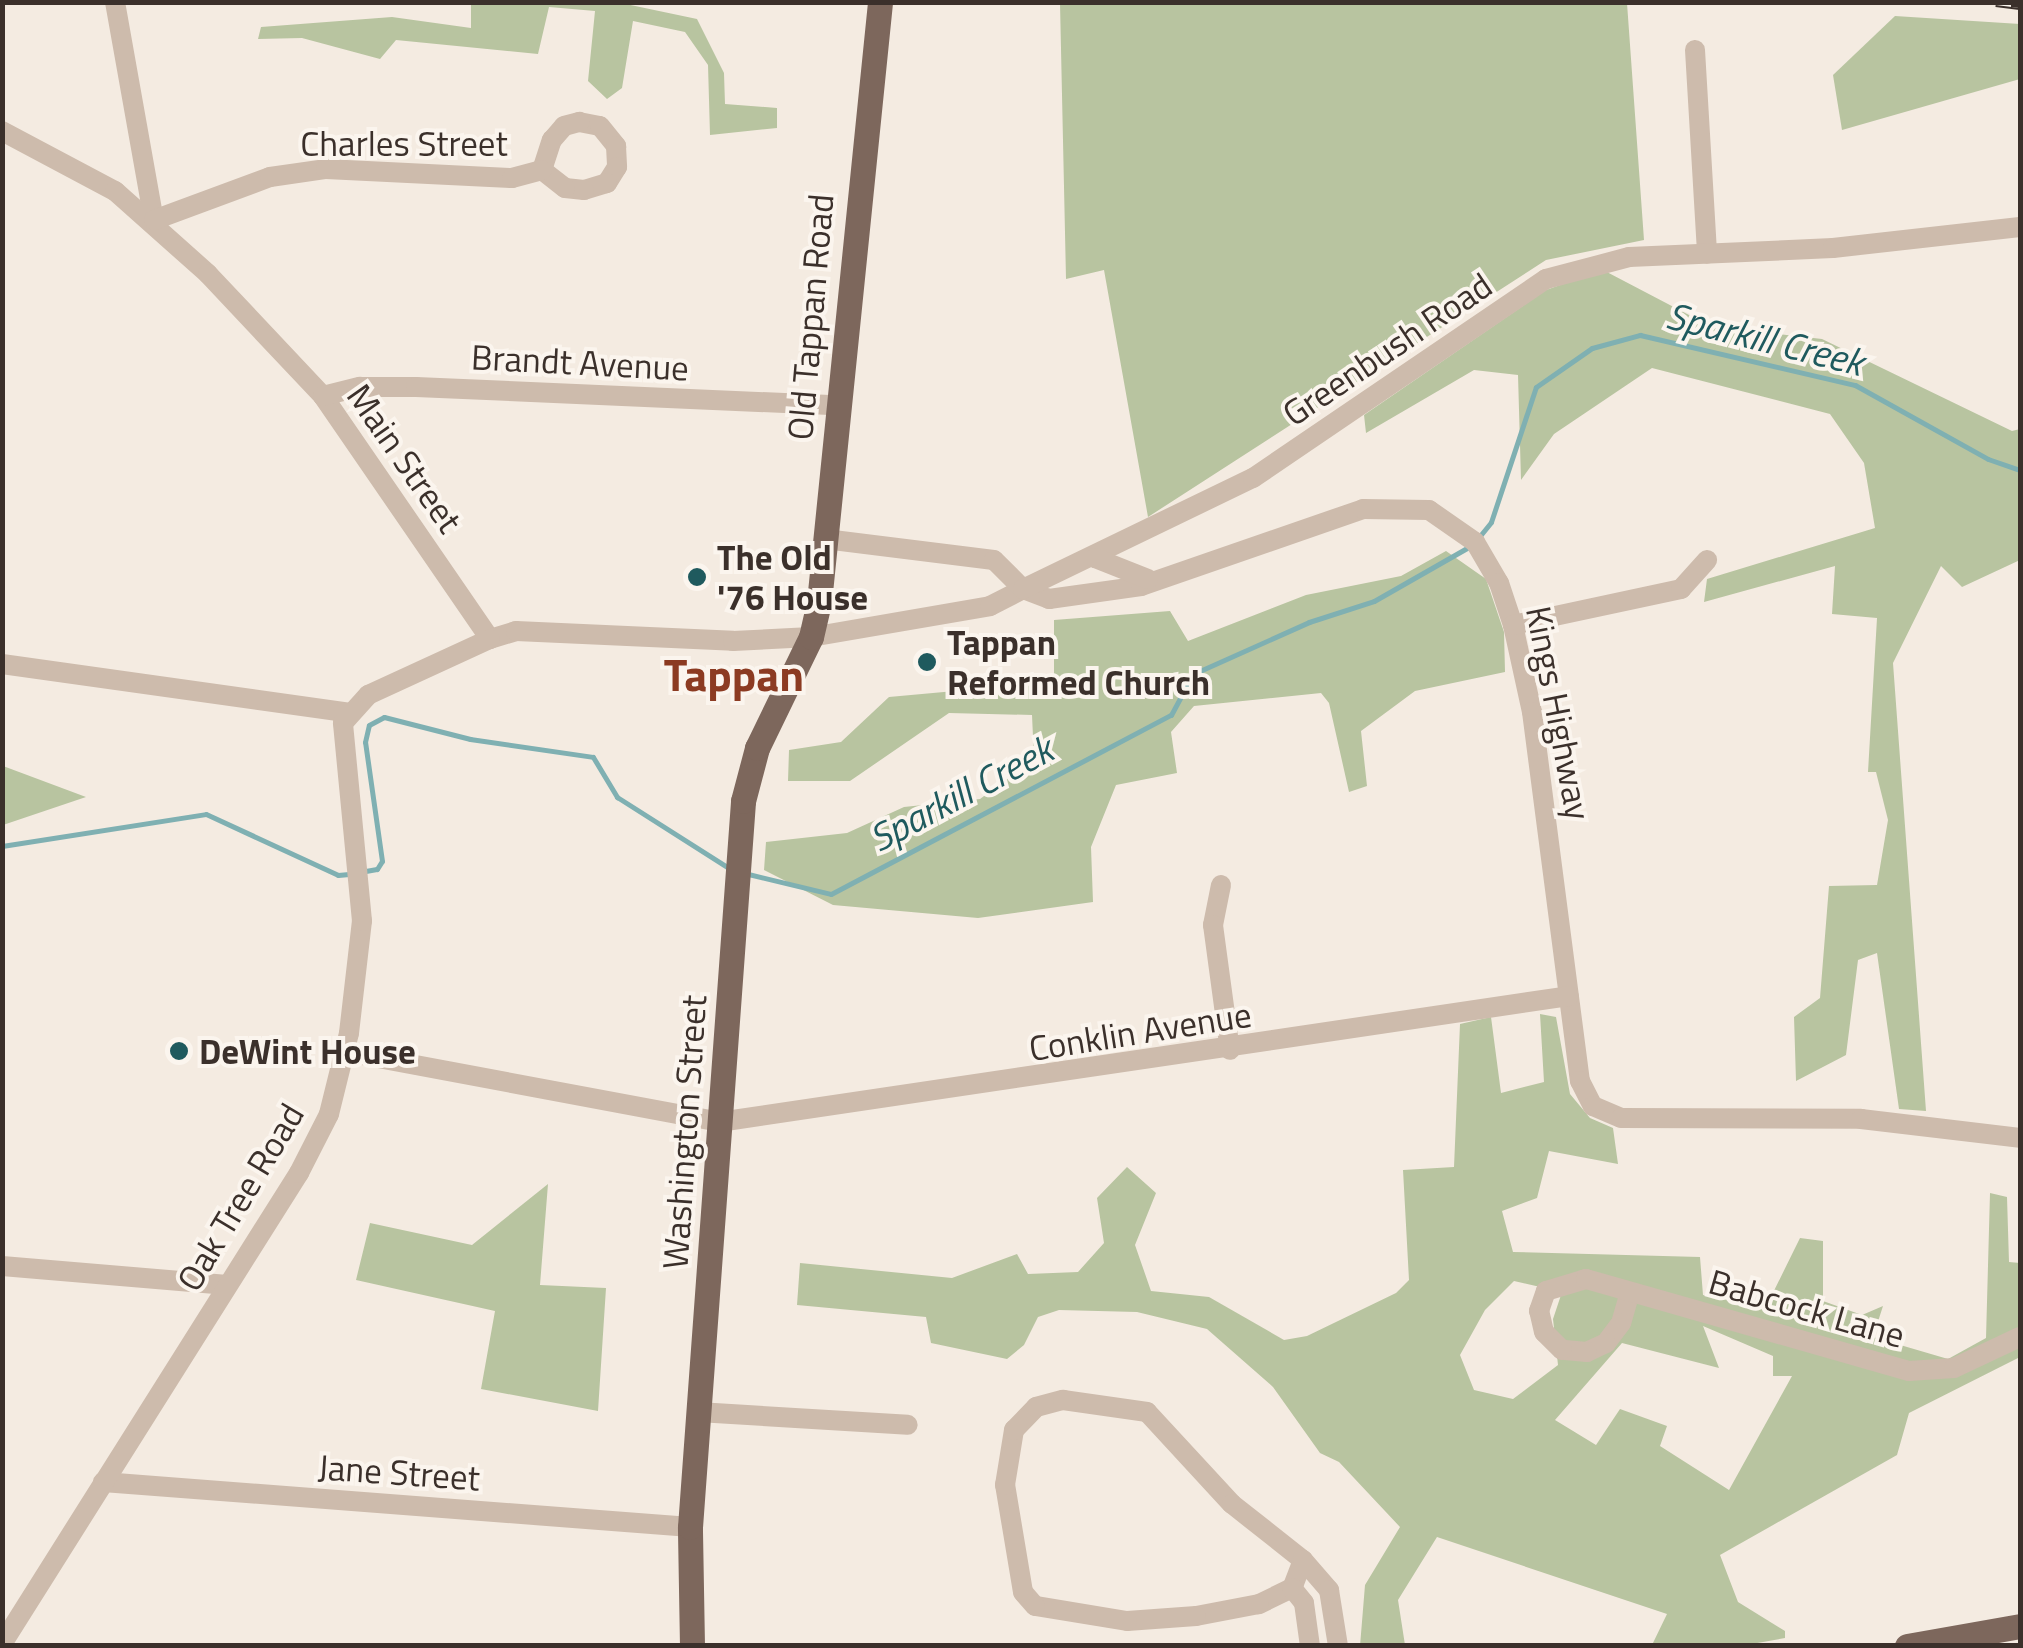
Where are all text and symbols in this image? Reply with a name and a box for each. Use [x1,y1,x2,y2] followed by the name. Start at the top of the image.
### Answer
[300,122,508,164] street label: Charles Street
[778,192,842,442] street label: Old Tappan Road
[1275,264,1499,434] street label: Greenbush Road
[1662,293,1868,385] water label: Sparkill Creek
[470,335,690,389] street label: Brandt Avenue
[339,376,471,540] street label: Main Street
[717,536,868,618] place label: The Old '76 House
[686,566,708,588] marker: The Old '76 House
[1518,602,1600,824] street label: Kings Highway
[947,621,1210,703] place label: Tappan Reformed Church
[664,648,804,702] district label: Tappan
[916,651,938,673] marker: Tappan Reformed Church
[862,727,1060,861] water label: Sparkill Creek
[653,993,715,1271] street label: Washington Street
[1026,993,1254,1069] street label: Conklin Avenue
[199,1030,416,1072] place label: DeWint House
[168,1040,190,1062] marker: DeWint House
[168,1096,312,1298] street label: Oak Tree Road
[1704,1260,1910,1356] street label: Babcock Lane
[317,1445,481,1499] street label: Jane Street

